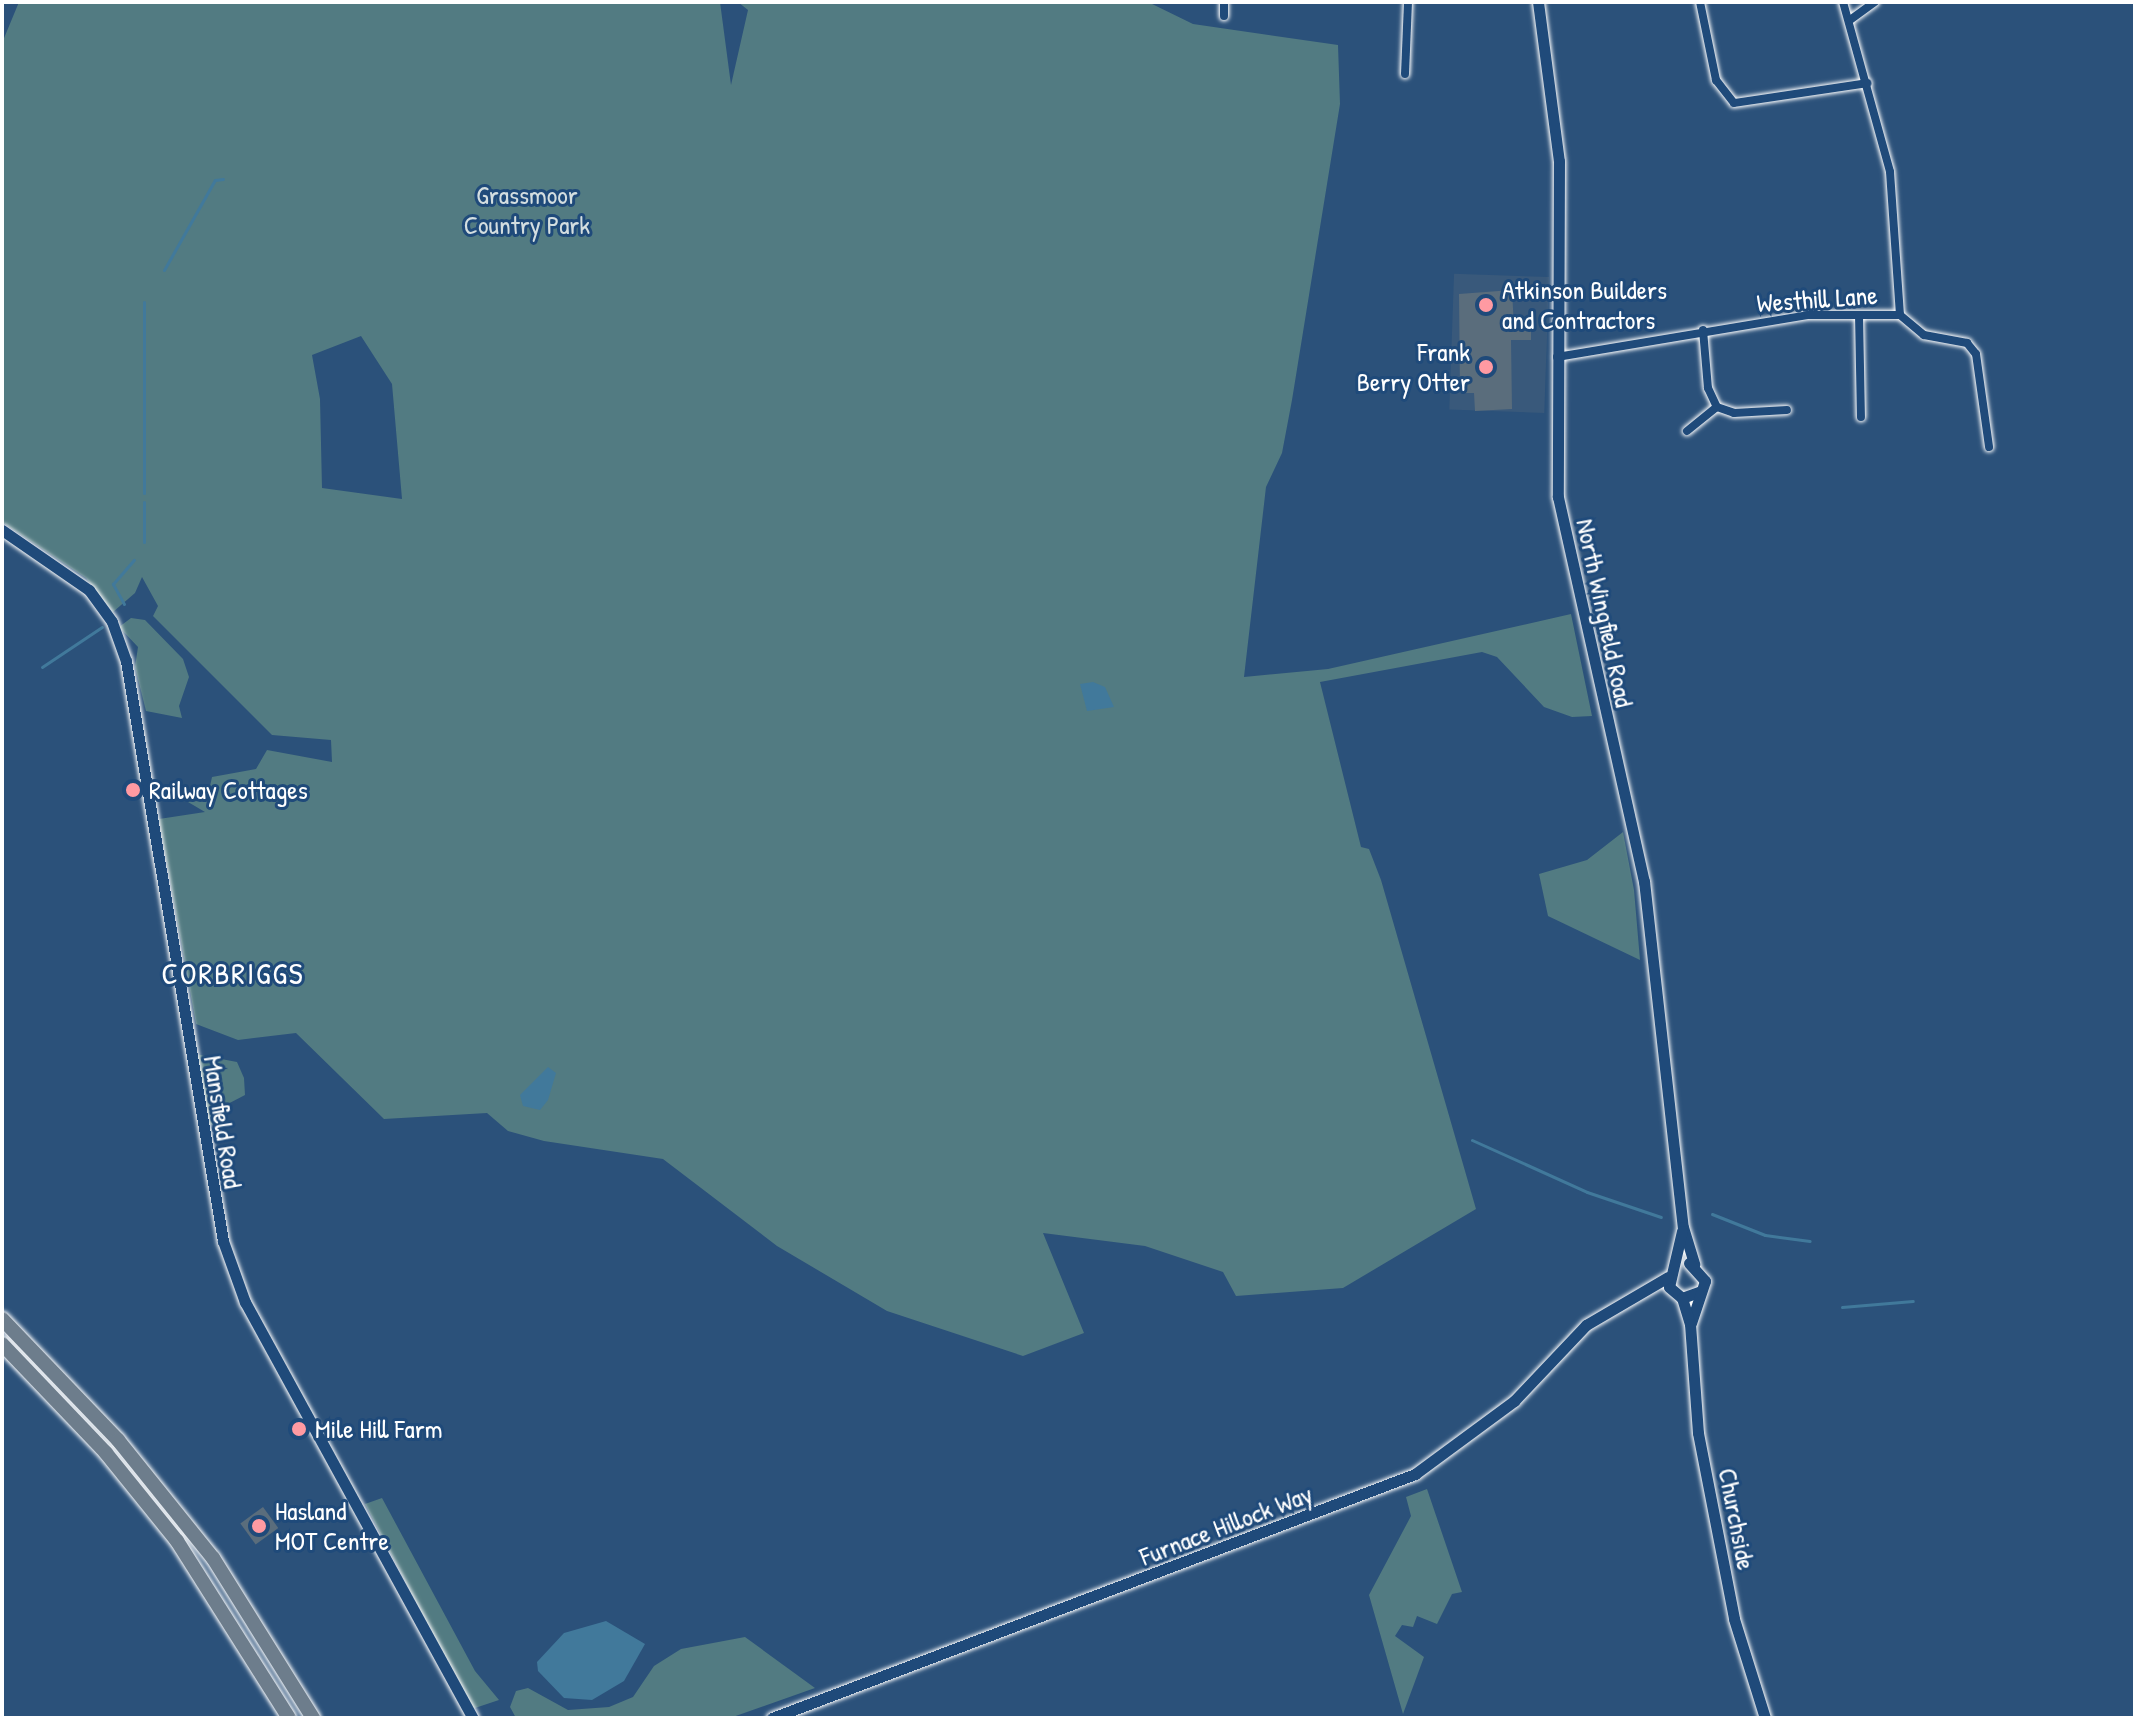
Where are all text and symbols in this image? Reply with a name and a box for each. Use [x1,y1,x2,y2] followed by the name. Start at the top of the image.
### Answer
[464,179,590,240] park label: Grassmoor Country Park
[1502,274,1667,336] place label: Atkinson Builders and Contractors
[1755,279,1879,319] street label: Westhill Lane
[1477,296,1495,314] marker: Atkinson Builders and Contractors
[1357,336,1470,398] place label: Frank Berry Otter
[1477,358,1495,376] marker: Frank Berry Otter
[1570,516,1640,710] street label: North Wingfield Road
[149,774,308,806] place label: Railway Cottages
[124,781,142,799] marker: Railway Cottages
[161,955,305,991] district label: CORBRIGGS
[197,1053,249,1191] street label: Mansfield Road
[315,1413,442,1445] place label: Mile Hill Farm
[290,1420,308,1438] marker: Mile Hill Farm
[1712,1466,1762,1572] street label: Churchside
[1135,1478,1317,1572] street label: Furnace Hillock Way
[275,1495,389,1556] place label: Hasland MOT Centre
[250,1517,268,1535] marker: Hasland MOT Centre

